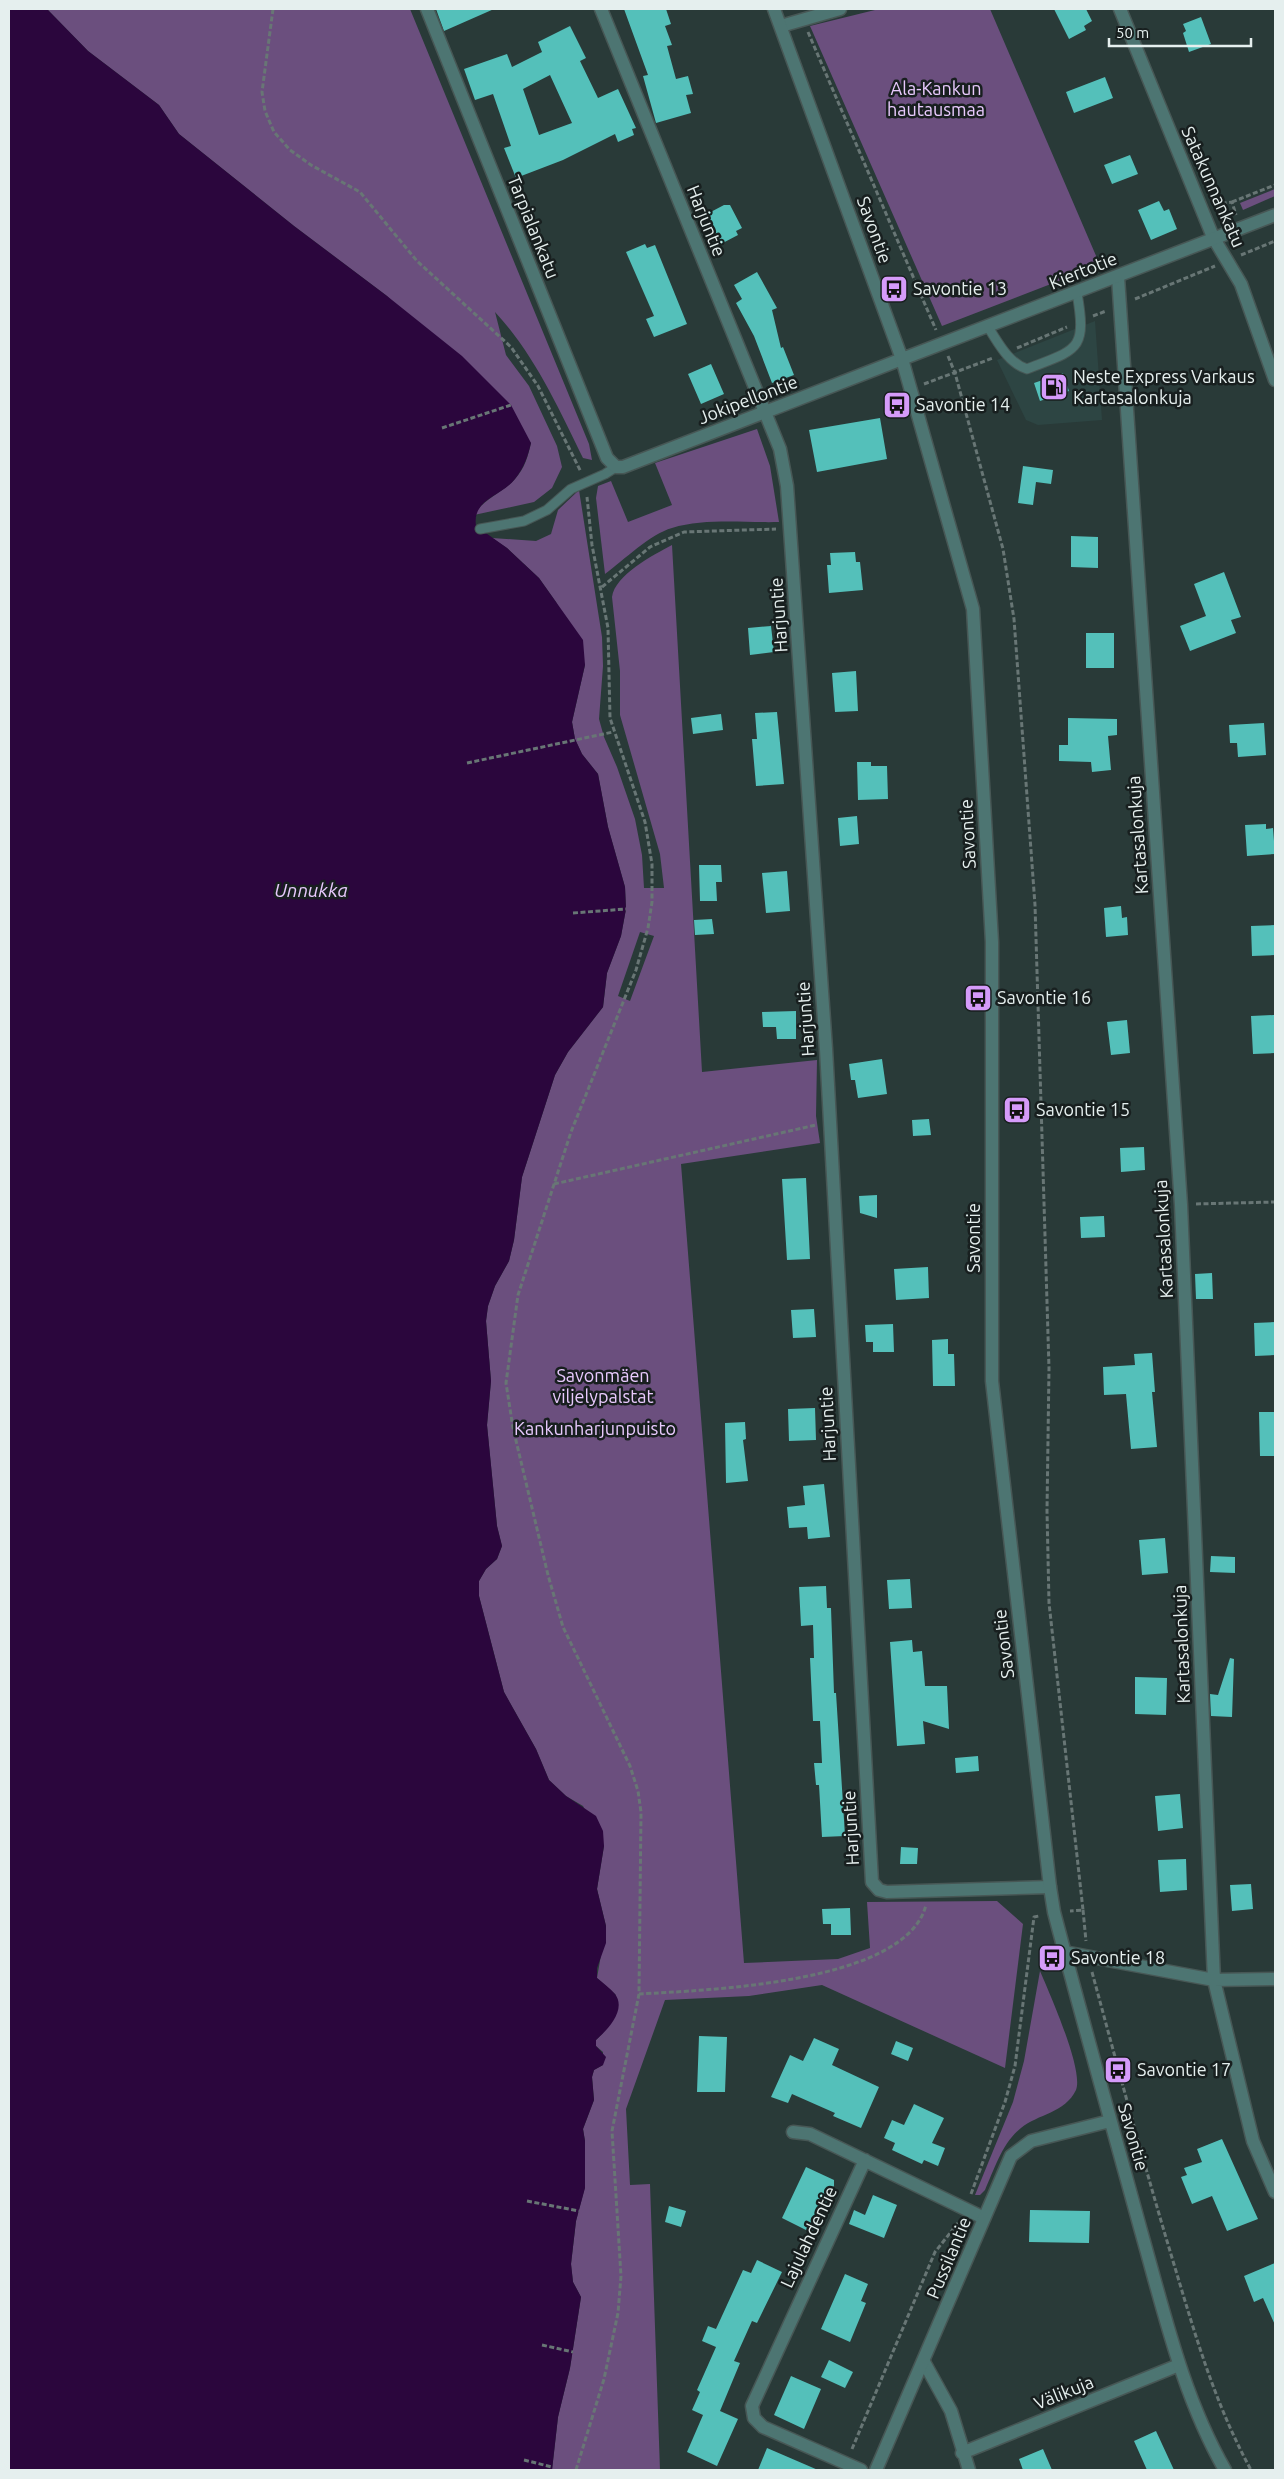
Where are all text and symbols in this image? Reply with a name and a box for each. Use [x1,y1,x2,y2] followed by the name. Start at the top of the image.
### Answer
[1109,15,1252,47] scale bar
[1116,24,1149,41] text: 50 m
[887,78,985,119] park label: Ala-Kankun hautausmaa
[1178,123,1250,250] street label: Satakunnankatu
[504,172,564,281] street label: Tarpialankatu
[684,182,730,259] street label: Harjuntie
[854,194,896,266] street label: Savontie
[1046,247,1119,293] street label: Kiertotie
[879,274,909,304] bus stop icon: Savontie 13
[913,278,1007,298] place label: Savontie 13
[1073,366,1255,407] place label: Neste Express Varkaus Kartasalonkuja
[695,371,800,427] street label: Jokipellontie
[1039,372,1069,402] fuel station icon: Neste Express Varkaus Kartasalonkuja
[882,390,912,420] bus stop icon: Savontie 14
[916,394,1010,414] place label: Savontie 14
[765,577,791,653] street label: Harjuntie
[1123,775,1151,895] street label: Kartasalonkuja
[955,799,979,869] street label: Savontie
[274,879,348,901] water label: Unnukka
[792,981,818,1057] street label: Harjuntie
[963,983,993,1013] bus stop icon: Savontie 16
[997,987,1091,1007] place label: Savontie 16
[1002,1095,1032,1125] bus stop icon: Savontie 15
[1036,1099,1130,1119] place label: Savontie 15
[1150,1179,1176,1299] street label: Kartasalonkuja
[963,1203,983,1273] street label: Savontie
[552,1365,654,1406] park label: Savonmäen viljelypalstat
[815,1386,839,1462] street label: Harjuntie
[514,1418,676,1438] park label: Kankunharjunpuisto
[1169,1584,1193,1704] street label: Kartasalonkuja
[989,1608,1017,1680] street label: Savontie
[838,1790,862,1866] street label: Harjuntie
[1037,1943,1067,1973] bus stop icon: Savontie 18
[1071,1947,1165,1967] place label: Savontie 18
[1103,2055,1133,2085] bus stop icon: Savontie 17
[1137,2059,1231,2079] place label: Savontie 17
[1115,2101,1153,2173] street label: Savontie
[776,2183,840,2290] street label: Lajulahdentie
[922,2214,974,2301] street label: Pussilantie
[1031,2371,1096,2413] street label: Välikuja

